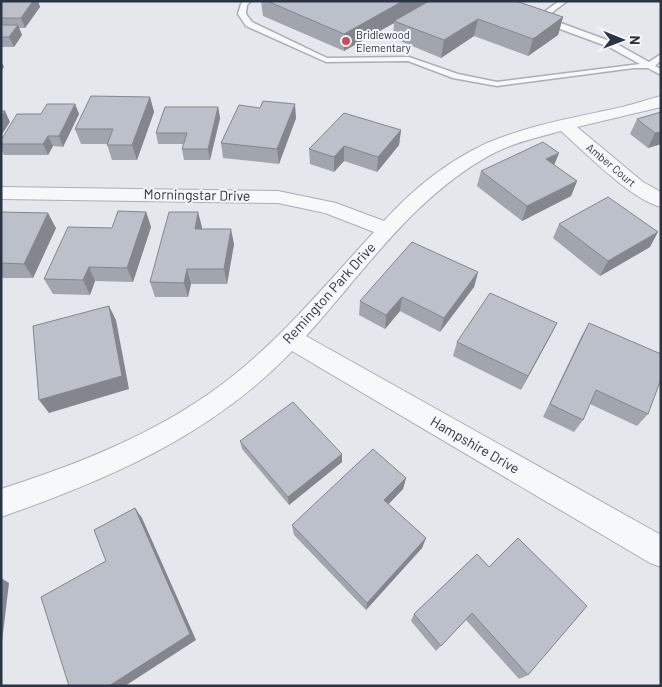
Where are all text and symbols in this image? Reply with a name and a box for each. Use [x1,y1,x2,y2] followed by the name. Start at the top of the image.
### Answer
[597,15,647,65] north arrow
[356,28,411,54] place label: Bridlewood Elementary
[340,35,352,47] marker: Bridlewood Elementary
[627,35,644,45] text: N
[584,140,639,189] street label: Amber Court
[143,185,251,204] street label: Morningstar Drive
[279,238,379,347] street label: Remington Park Drive
[428,412,523,477] street label: Hampshire Drive

